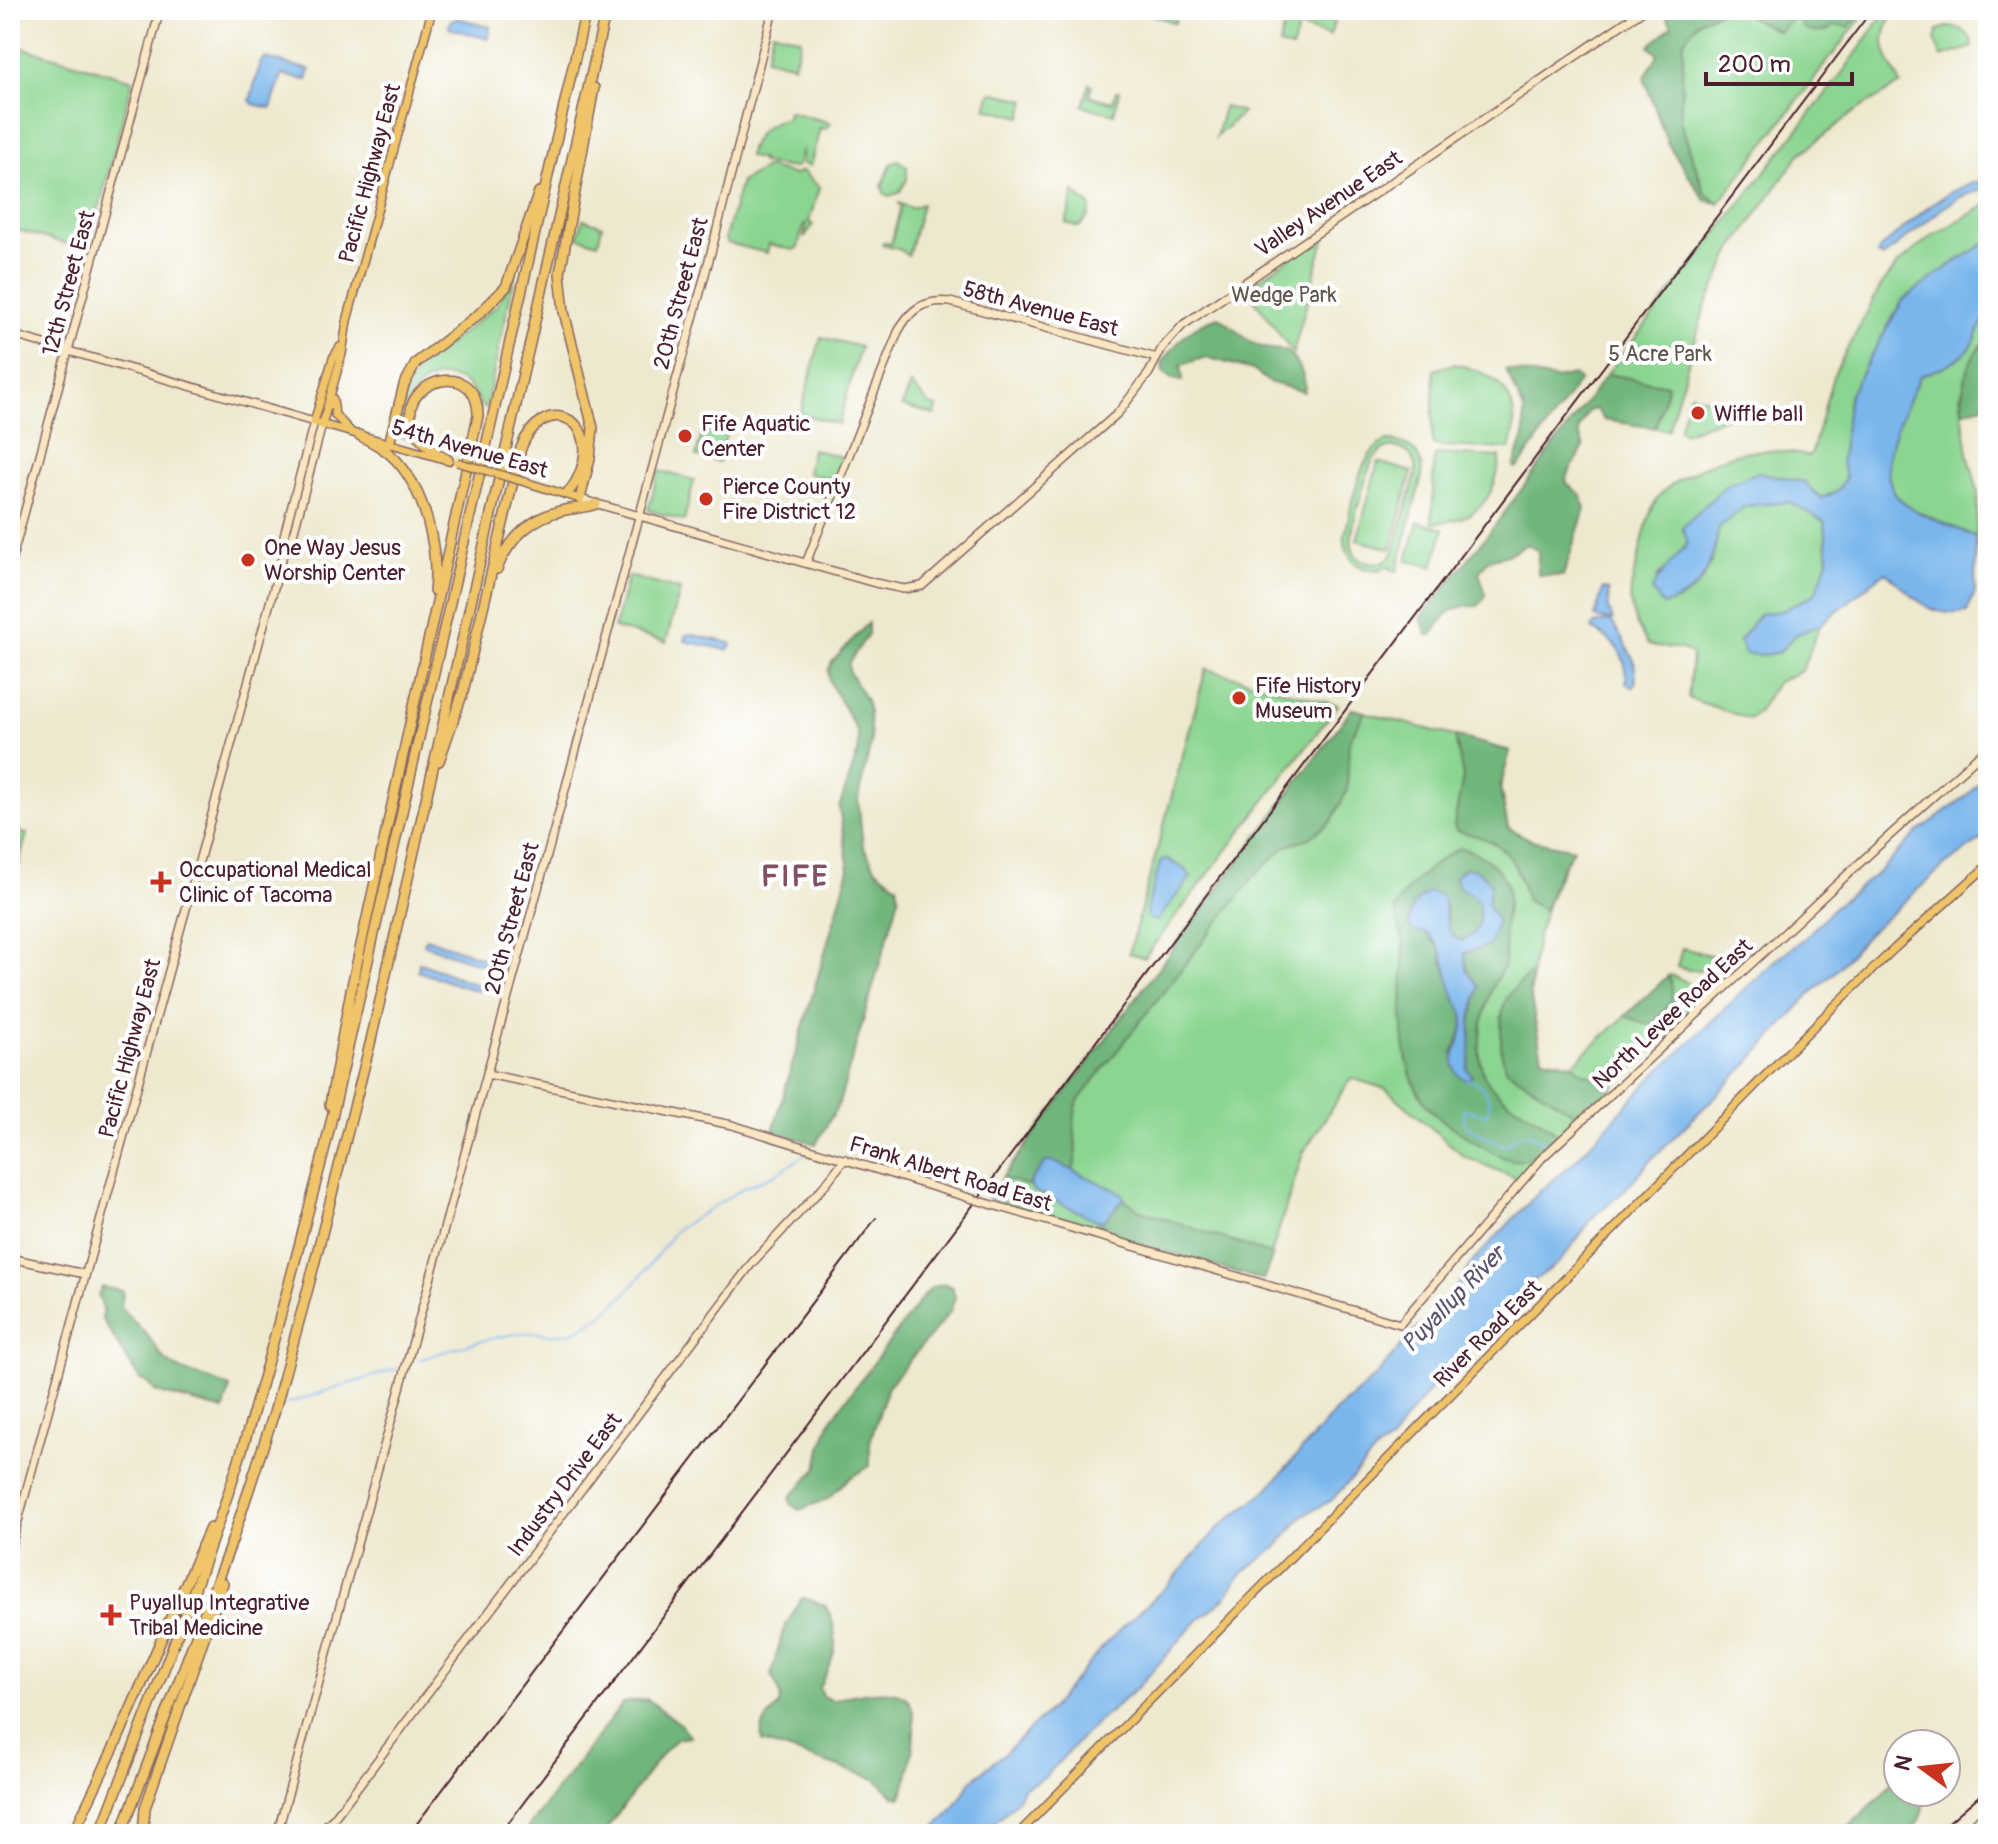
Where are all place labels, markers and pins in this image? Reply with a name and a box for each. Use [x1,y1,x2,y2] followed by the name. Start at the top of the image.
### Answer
[1714,400,1803,428] place label: Wiffle ball
[1689,404,1707,422] marker: Wiffle ball
[701,410,811,463] place label: Fife Aquatic Center
[676,427,694,445] marker: Fife Aquatic Center
[722,473,856,526] place label: Pierce County Fire District 12
[697,490,715,508] marker: Pierce County Fire District 12
[264,534,406,587] place label: One Way Jesus Worship Center
[239,551,257,569] marker: One Way Jesus Worship Center
[1255,672,1361,725] place label: Fife History Museum
[1230,689,1248,707] marker: Fife History Museum
[179,856,371,909] place label: Occupational Medical Clinic of Tacoma
[150,871,172,893] marker: Occupational Medical Clinic of Tacoma
[129,1589,310,1642] place label: Puyallup Integrative Tribal Medicine
[100,1604,122,1626] marker: Puyallup Integrative Tribal Medicine

